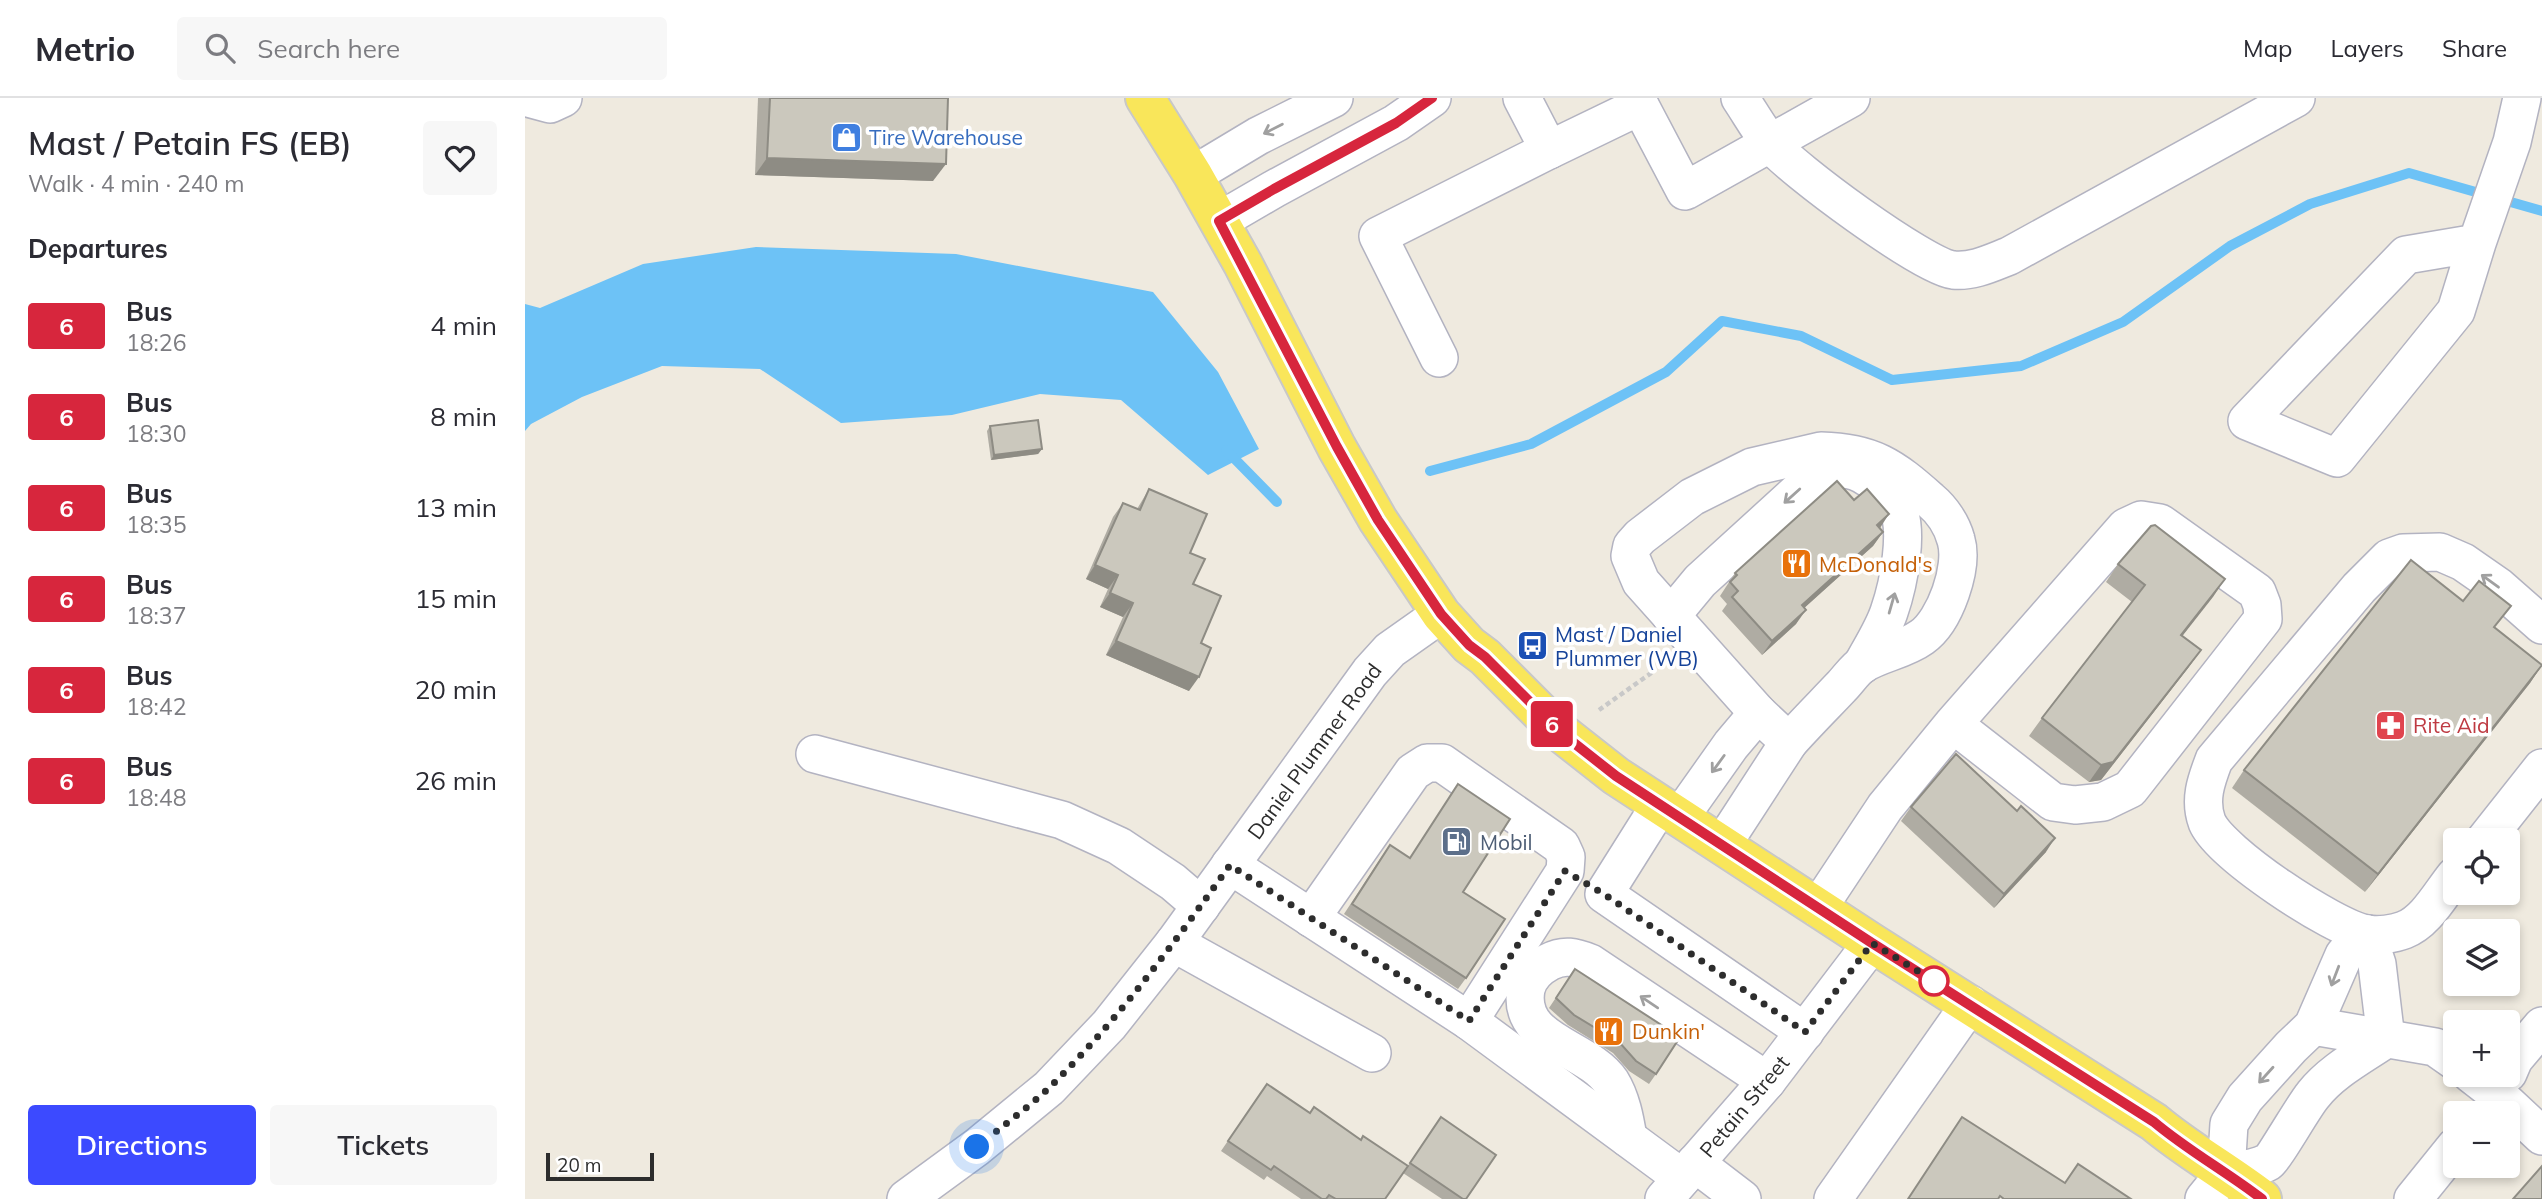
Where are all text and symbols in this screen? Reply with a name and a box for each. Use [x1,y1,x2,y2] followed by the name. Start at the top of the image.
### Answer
[177,17,667,80] search box
[35,28,135,69] text: Metrio
[201,29,239,67] icon: search
[257,32,400,65] text: Search here
[2243,33,2292,63] text: Map
[2330,33,2404,63] text: Layers
[2442,33,2507,63] text: Share
[829,120,863,154] shop icon: Tire Warehouse
[423,121,497,195] button: heart
[28,122,352,163] text: Mast / Petain FS (EB)
[1263,122,1284,136] one-way arrow
[869,124,1023,150] place label: Tire Warehouse
[28,169,245,198] text: Walk · 4 min · 240 m
[28,232,168,265] text: Departures
[126,295,172,328] text: Bus
[430,309,497,342] text: 4 min
[59,311,74,341] text: 6
[126,328,186,357] text: 18:26
[126,386,172,419] text: Bus
[430,400,497,433] text: 8 min
[59,402,74,432] text: 6
[126,419,186,448] text: 18:30
[126,477,172,510] text: Bus
[1783,488,1801,504] one-way arrow
[415,491,497,524] text: 13 min
[59,493,74,523] text: 6
[126,510,186,539] text: 18:35
[1779,547,1813,581] restaurant icon: McDonald's
[1819,551,1933,577] place label: McDonald's
[126,568,172,601] text: Bus
[2481,574,2500,588] one-way arrow
[415,582,497,615] text: 15 min
[59,584,74,614] text: 6
[1886,593,1899,615] one-way arrow
[126,601,186,630] text: 18:37
[1555,621,1699,671] place label: Mast / Daniel Plummer (WB)
[1515,629,1549,663] bus stop icon: Mast / Daniel Plummer (WB)
[1241,658,1387,844] street label: Daniel Plummer Road
[126,659,172,692] text: Bus
[415,673,497,706] text: 20 min
[59,675,74,705] text: 6
[126,692,186,721] text: 18:42
[1529,701,1575,747] line badge: 6
[2373,708,2407,742] pharmacy icon: Rite Aid
[1545,709,1559,739] text: 6
[2413,712,2490,738] place label: Rite Aid
[126,750,172,783] text: Bus
[1711,754,1725,773] one-way arrow
[415,764,497,797] text: 26 min
[59,766,74,796] text: 6
[126,783,186,812] text: 18:48
[1440,825,1474,859] fuel station icon: Mobil
[2443,828,2520,1178] map controls
[2443,828,2520,905] button: locate
[1480,829,1533,855] place label: Mobil
[2443,919,2520,996] button: layers
[2327,964,2340,986] one-way arrow
[1919,966,1949,996] unlabelled marker
[1640,995,1660,1009] one-way arrow
[2443,1010,2520,1087] button: +
[1592,1014,1626,1048] restaurant icon: Dunkin'
[1632,1018,1705,1044] place label: Dunkin'
[1694,1050,1794,1162] street label: Petain Street
[2258,1066,2274,1084] one-way arrow
[2443,1101,2520,1178] button: −
[28,1105,256,1185] button: Directions
[270,1105,497,1185] button: Tickets
[959,1129,994,1164] your location
[546,1150,655,1182] scale bar
[557,1153,601,1177] text: 20 m

